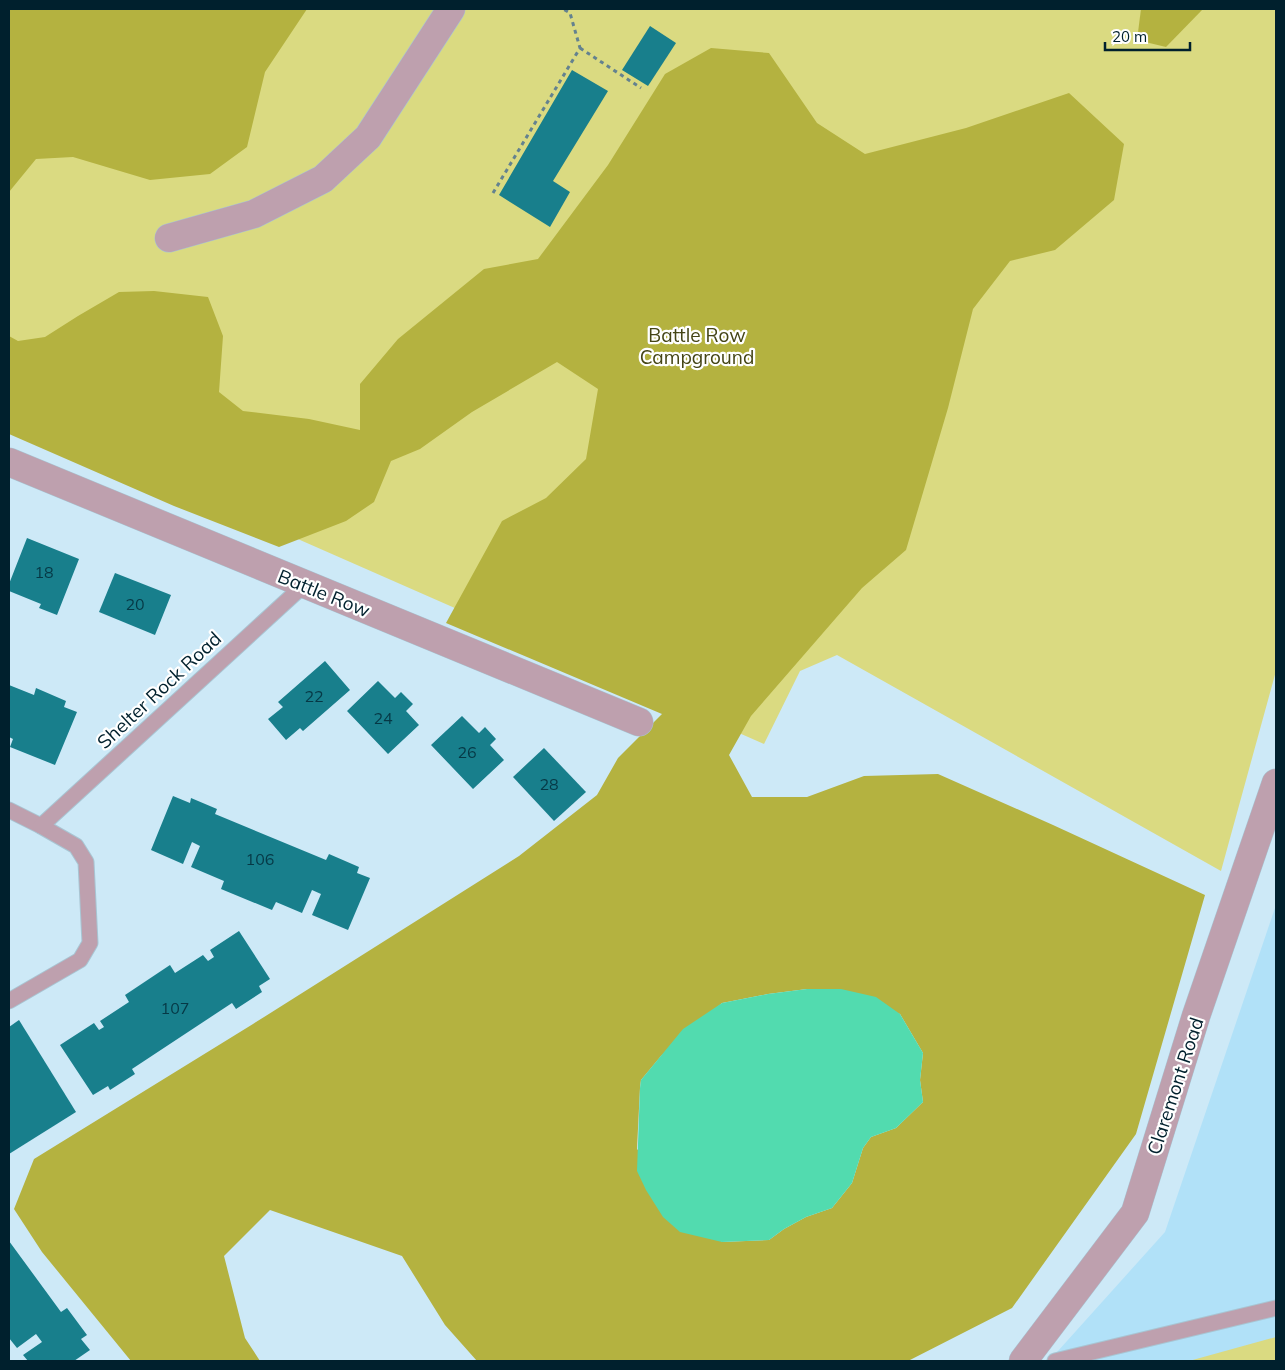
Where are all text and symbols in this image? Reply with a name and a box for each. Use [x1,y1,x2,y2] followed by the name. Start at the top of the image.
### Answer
[1105,20,1190,52] scale bar
[1112,27,1147,46] text: 20 m
[640,323,754,369] park label: Battle Row Campground
[34,562,54,582] house number: 18
[274,564,374,622] street label: Battle Row
[125,594,145,614] house number: 20
[92,626,226,754] street label: Shelter Rock Road
[304,686,324,706] house number: 22
[373,708,393,728] house number: 24
[457,742,477,762] house number: 26
[539,774,559,794] house number: 28
[246,849,274,869] house number: 106
[161,998,189,1018] house number: 107
[1142,1014,1208,1158] street label: Claremont Road

